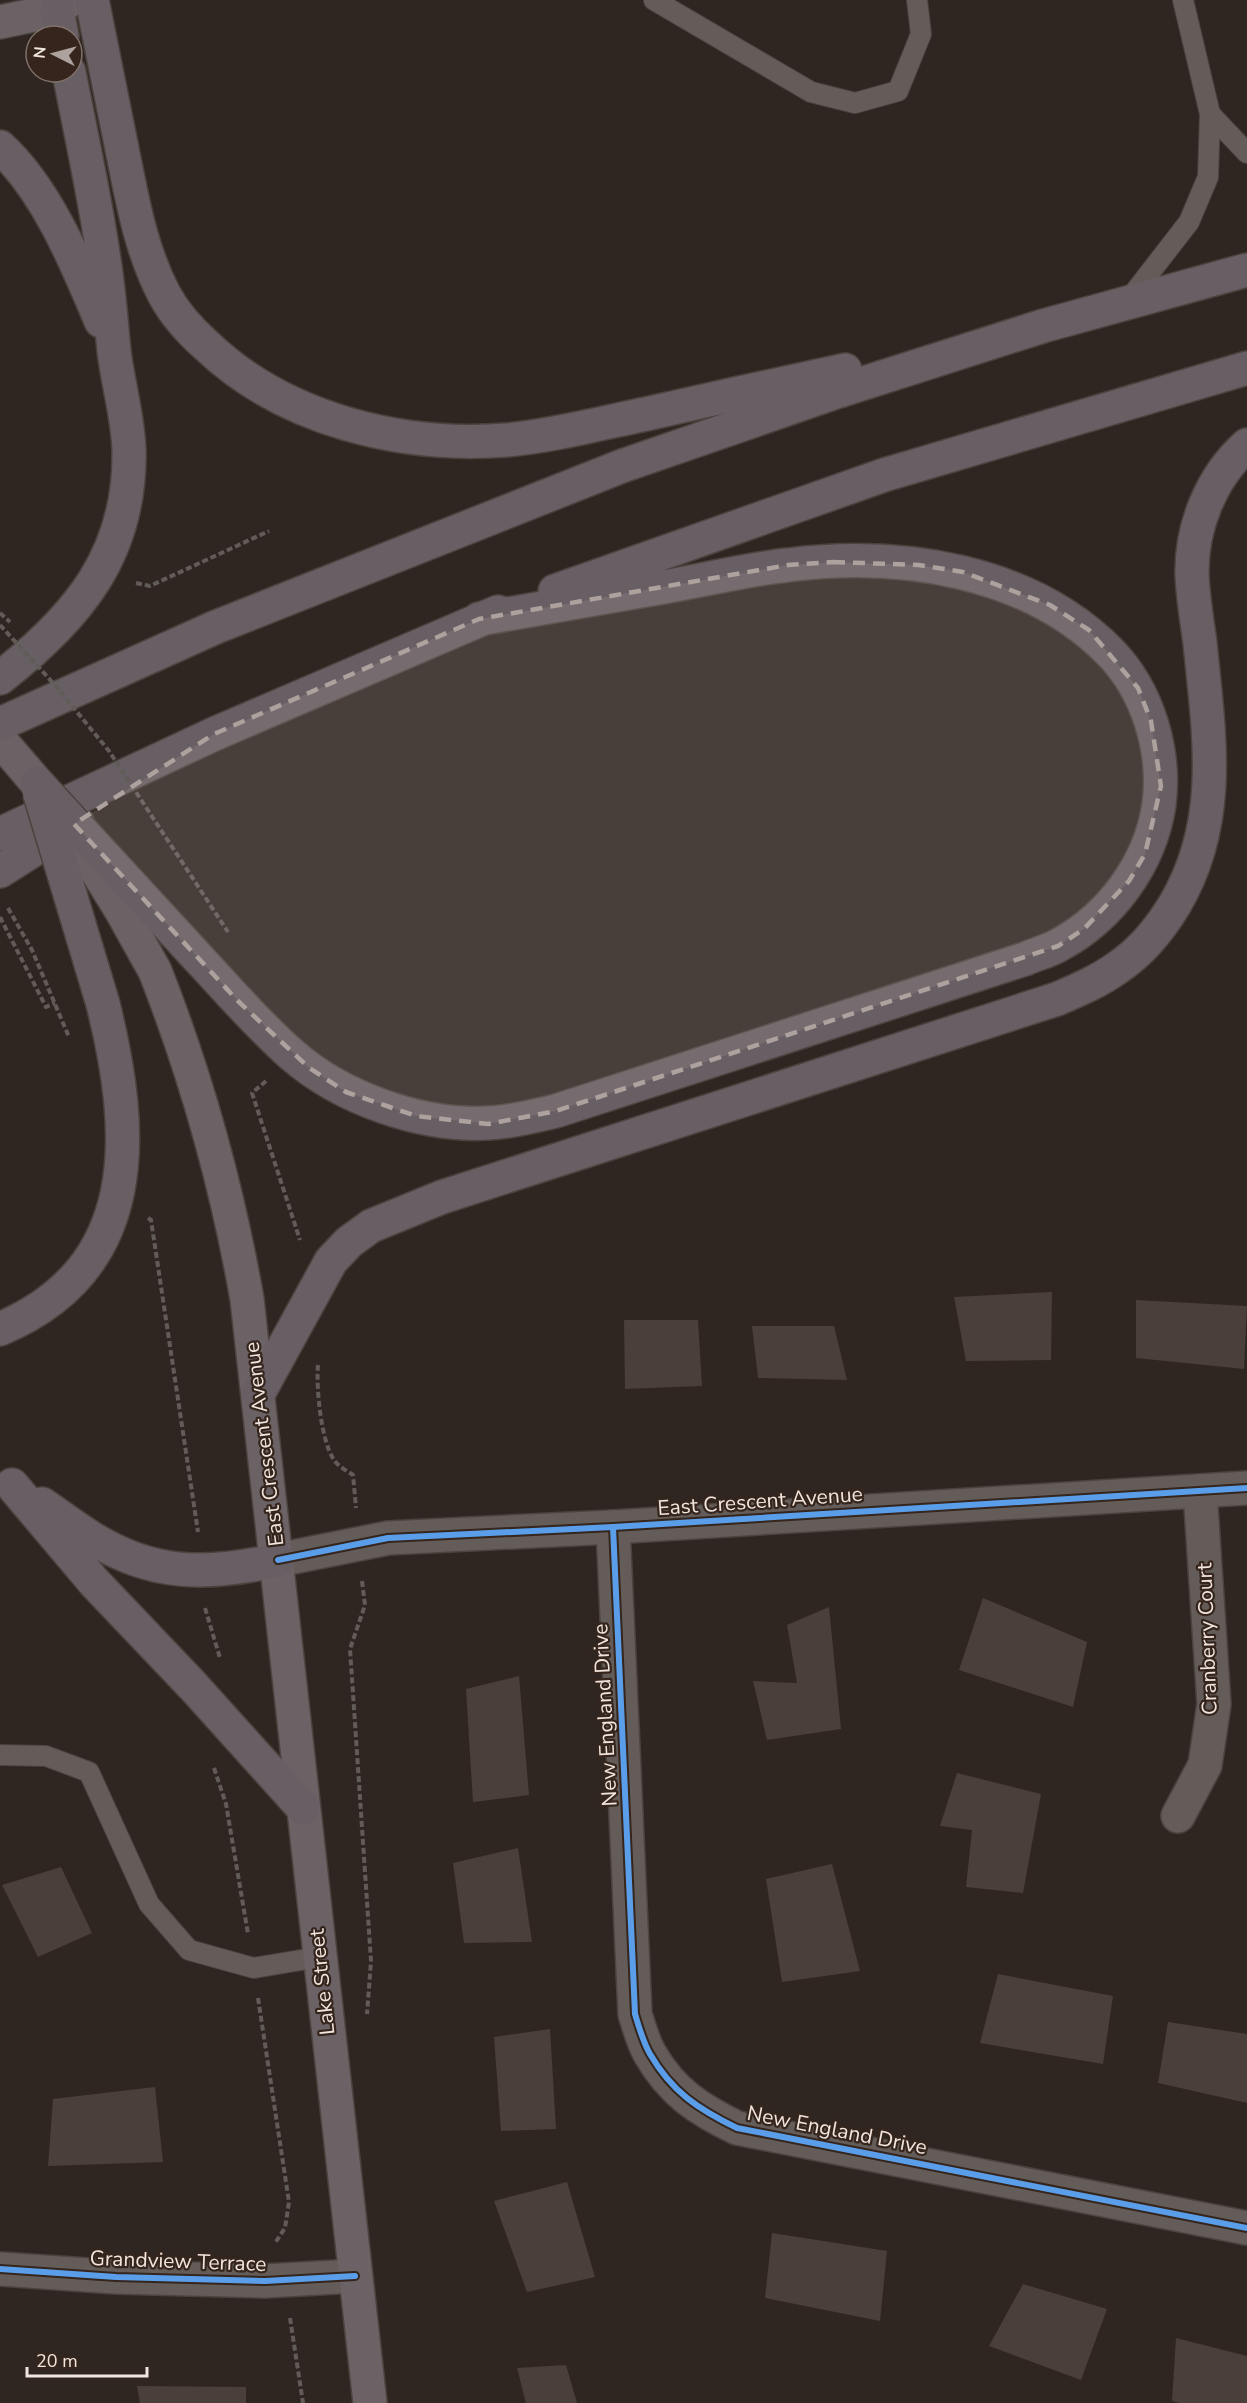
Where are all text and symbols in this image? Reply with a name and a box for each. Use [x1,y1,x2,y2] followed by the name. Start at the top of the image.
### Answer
[24,24,84,84] north arrow
[29,45,52,60] text: N
[238,1340,290,1548] street label: East Crescent Avenue
[656,1480,864,1522] street label: East Crescent Avenue
[1190,1562,1224,1716] street label: Cranberry Court
[586,1623,624,1807] street label: New England Drive
[302,1927,341,2036] street label: Lake Street
[745,2099,929,2161] street label: New England Drive
[89,2244,267,2278] street label: Grandview Terrace
[27,2340,147,2378] scale bar
[36,2349,78,2373] text: 20 m

